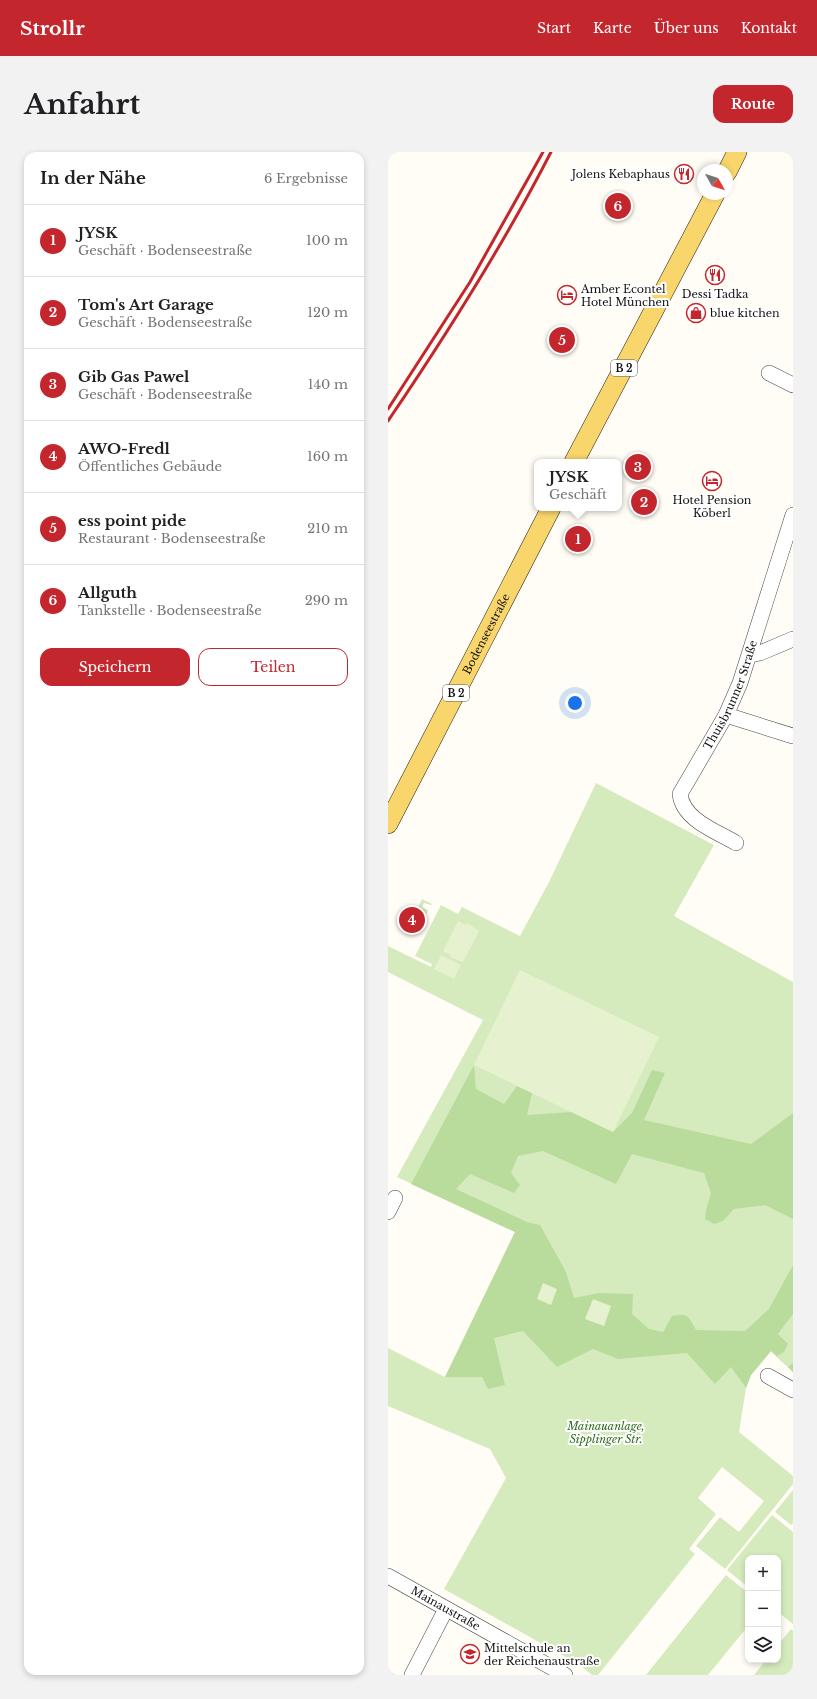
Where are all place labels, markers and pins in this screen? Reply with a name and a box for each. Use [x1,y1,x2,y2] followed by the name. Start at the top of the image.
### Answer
[673,163,695,185] restaurant icon: Jolens Kebaphaus
[570,167,670,181] place label: Jolens Kebaphaus
[605,191,631,221] pin: 6
[704,264,726,286] restaurant icon: Dessi Tadka
[580,282,670,309] place label: Amber Econtel Hotel München
[556,284,578,306] hotel icon: Amber Econtel Hotel München
[682,287,749,301] place label: Dessi Tadka
[685,302,707,324] shop icon: blue kitchen
[709,306,780,320] place label: blue kitchen
[549,325,575,355] pin: 5
[625,452,651,482] pin: 3
[701,470,723,492] hotel icon: Hotel Pension Köberl
[631,487,657,517] pin: 2
[673,493,752,520] place label: Hotel Pension Köberl
[565,524,591,554] pin: 1
[399,905,425,935] pin: 4
[484,1641,600,1668] place label: Mittelschule an der Reichenaustraße
[459,1643,481,1665] school or university icon: Mittelschule an der Reichenaustraße

